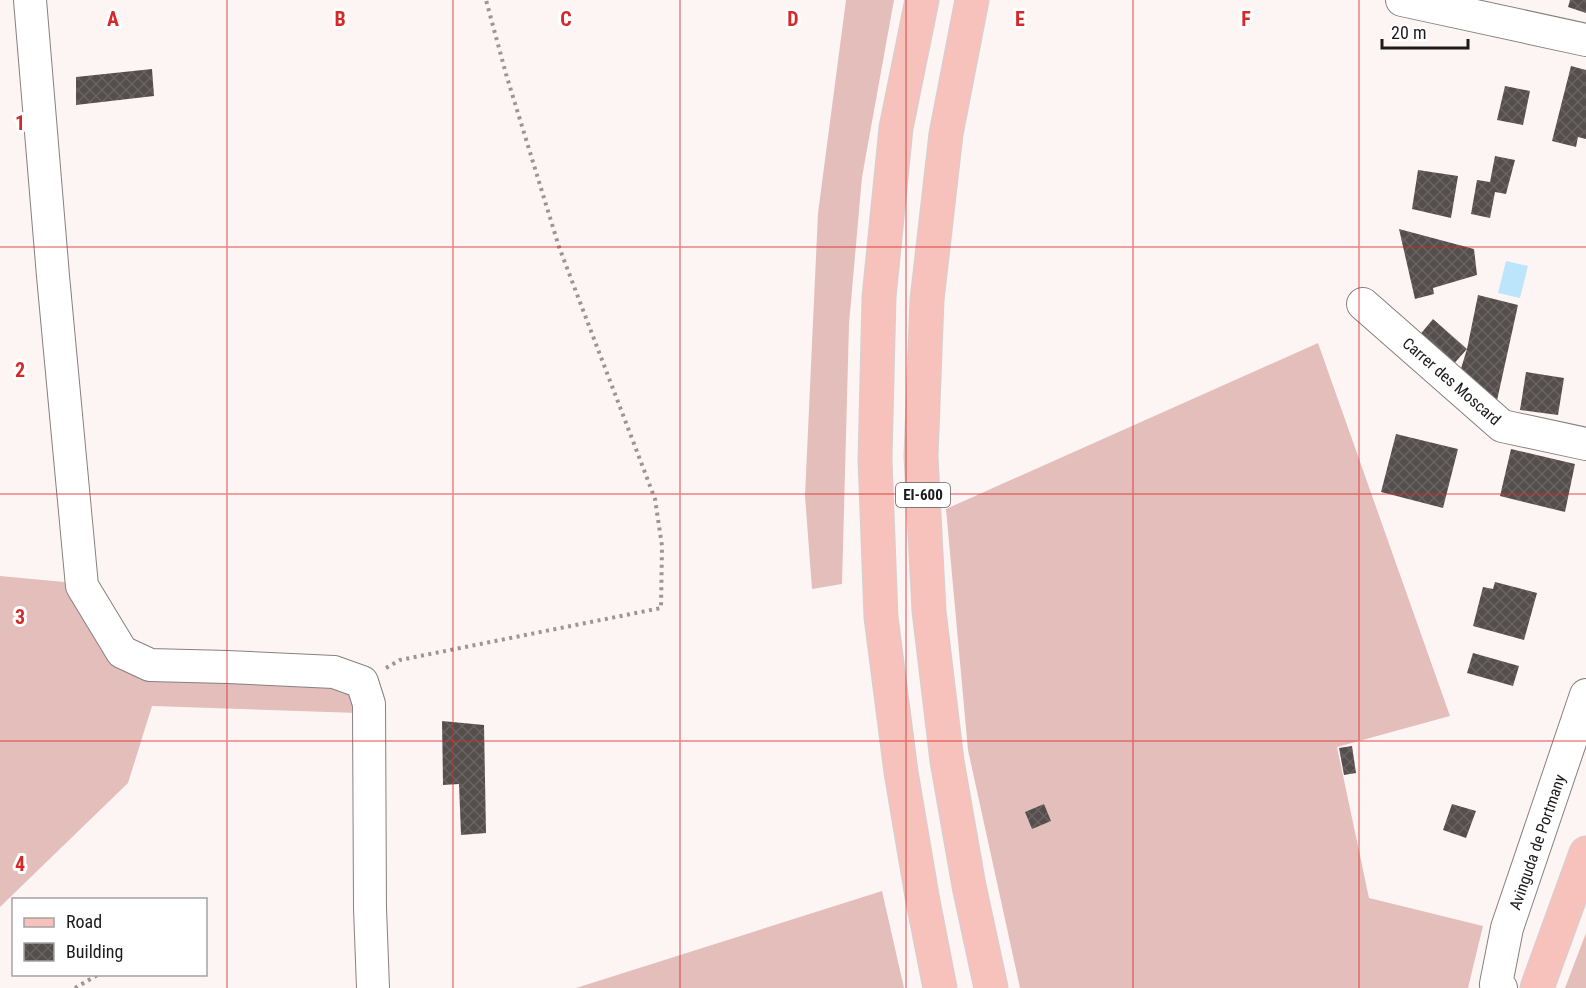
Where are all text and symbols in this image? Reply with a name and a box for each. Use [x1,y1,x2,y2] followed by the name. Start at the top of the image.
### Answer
[107,7,119,31] text: A
[334,7,346,31] text: B
[560,7,572,31] text: C
[787,7,799,31] text: D
[1015,7,1025,31] text: E
[1241,7,1251,31] text: F
[1382,12,1468,50] scale bar
[1391,22,1426,43] text: 20 m
[15,111,25,135] text: 1
[1399,334,1505,429] street label: Carrer des Moscard
[15,358,25,382] text: 2
[896,483,950,507] road number: EI-600
[15,605,25,629] text: 3
[1505,772,1570,912] street label: Avinguda de Portmany
[15,852,25,876] text: 4
[12,898,207,976] legend
[66,911,102,932] text: Road
[66,941,123,962] text: Building

